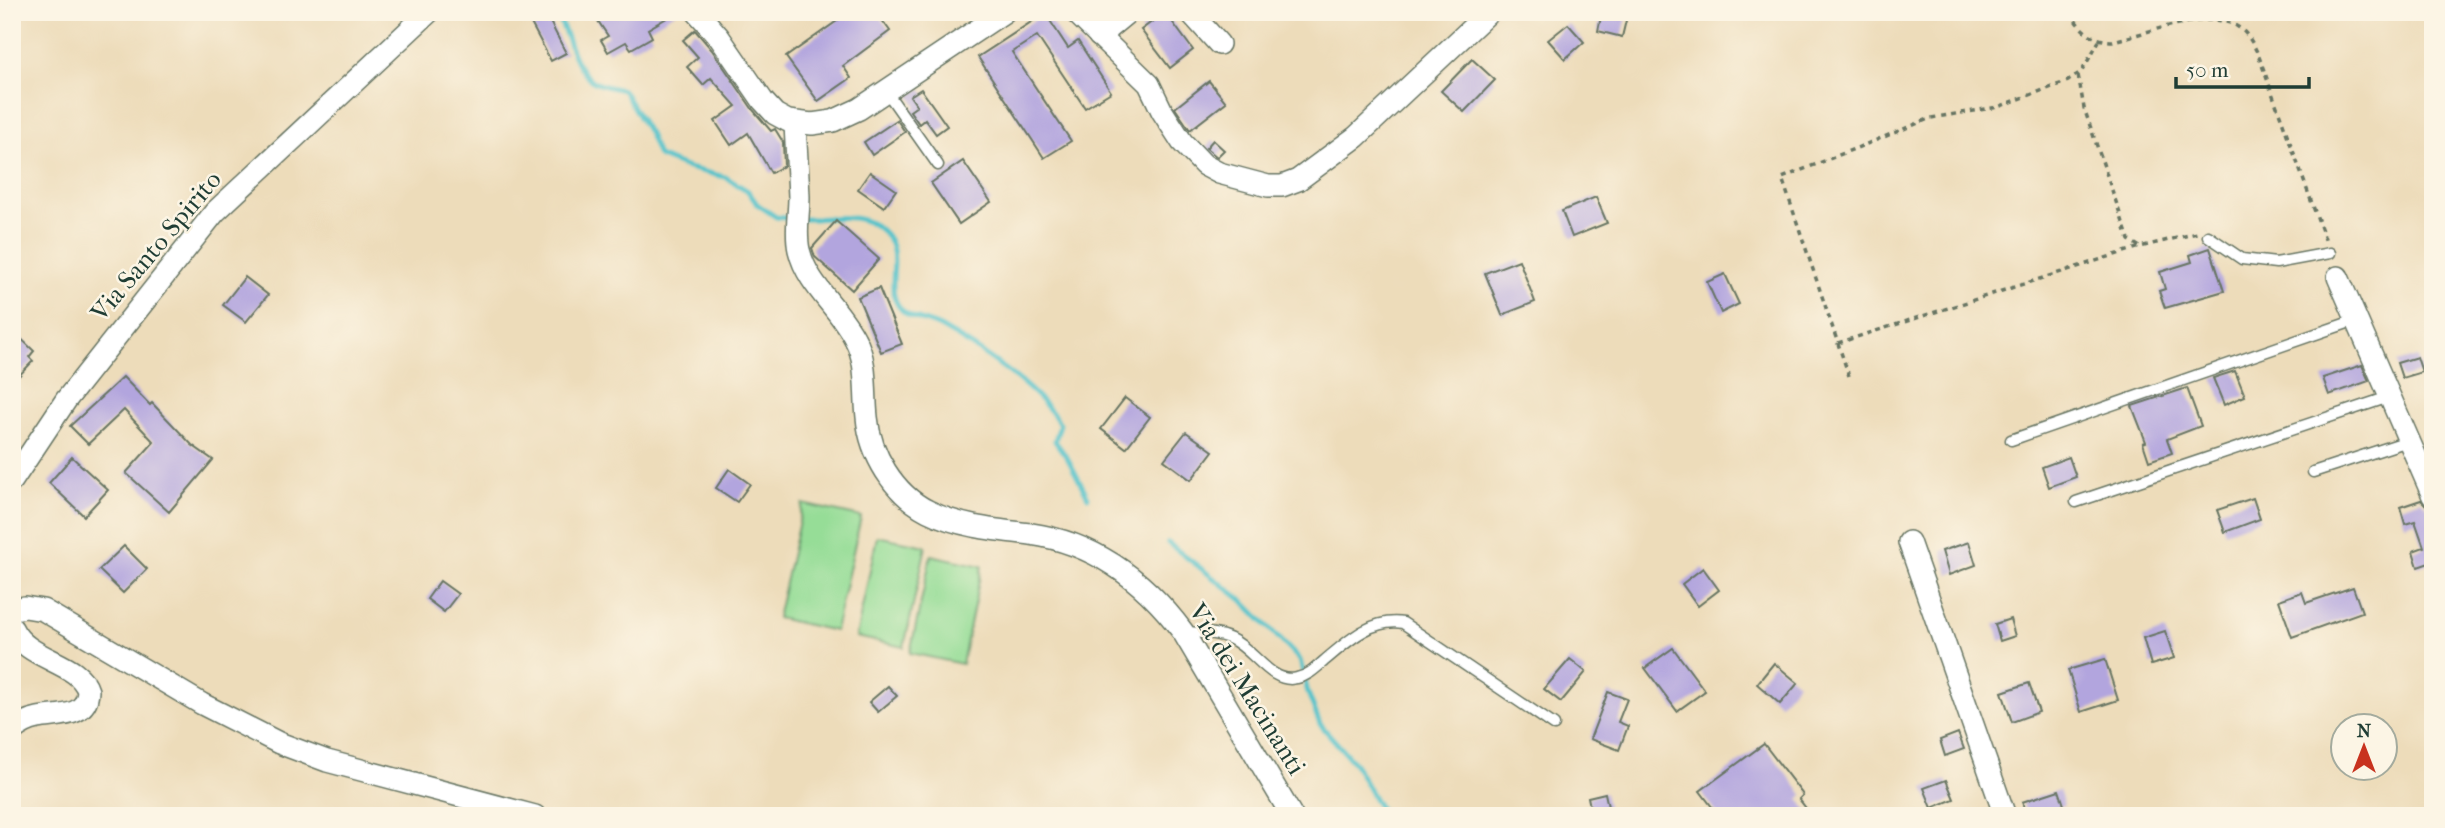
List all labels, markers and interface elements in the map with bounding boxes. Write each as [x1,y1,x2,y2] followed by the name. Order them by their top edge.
[2176,46,2308,90] scale bar
[2186,58,2229,82] text: 50 m
[83,165,228,328] street label: Via Santo Spirito
[1181,597,1312,781] street label: Via dei Macinanti
[2330,712,2400,782] north arrow
[2357,720,2372,742] text: N

